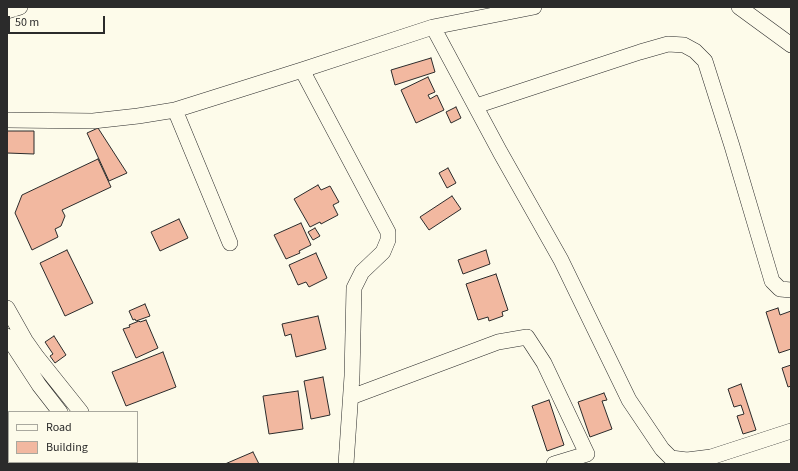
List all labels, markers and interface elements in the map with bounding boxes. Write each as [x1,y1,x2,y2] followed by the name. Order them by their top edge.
[10,8,107,34] scale bar
[15,14,39,31] text: 50 m
[8,411,138,463] legend
[46,419,72,436] text: Road
[46,439,88,456] text: Building

